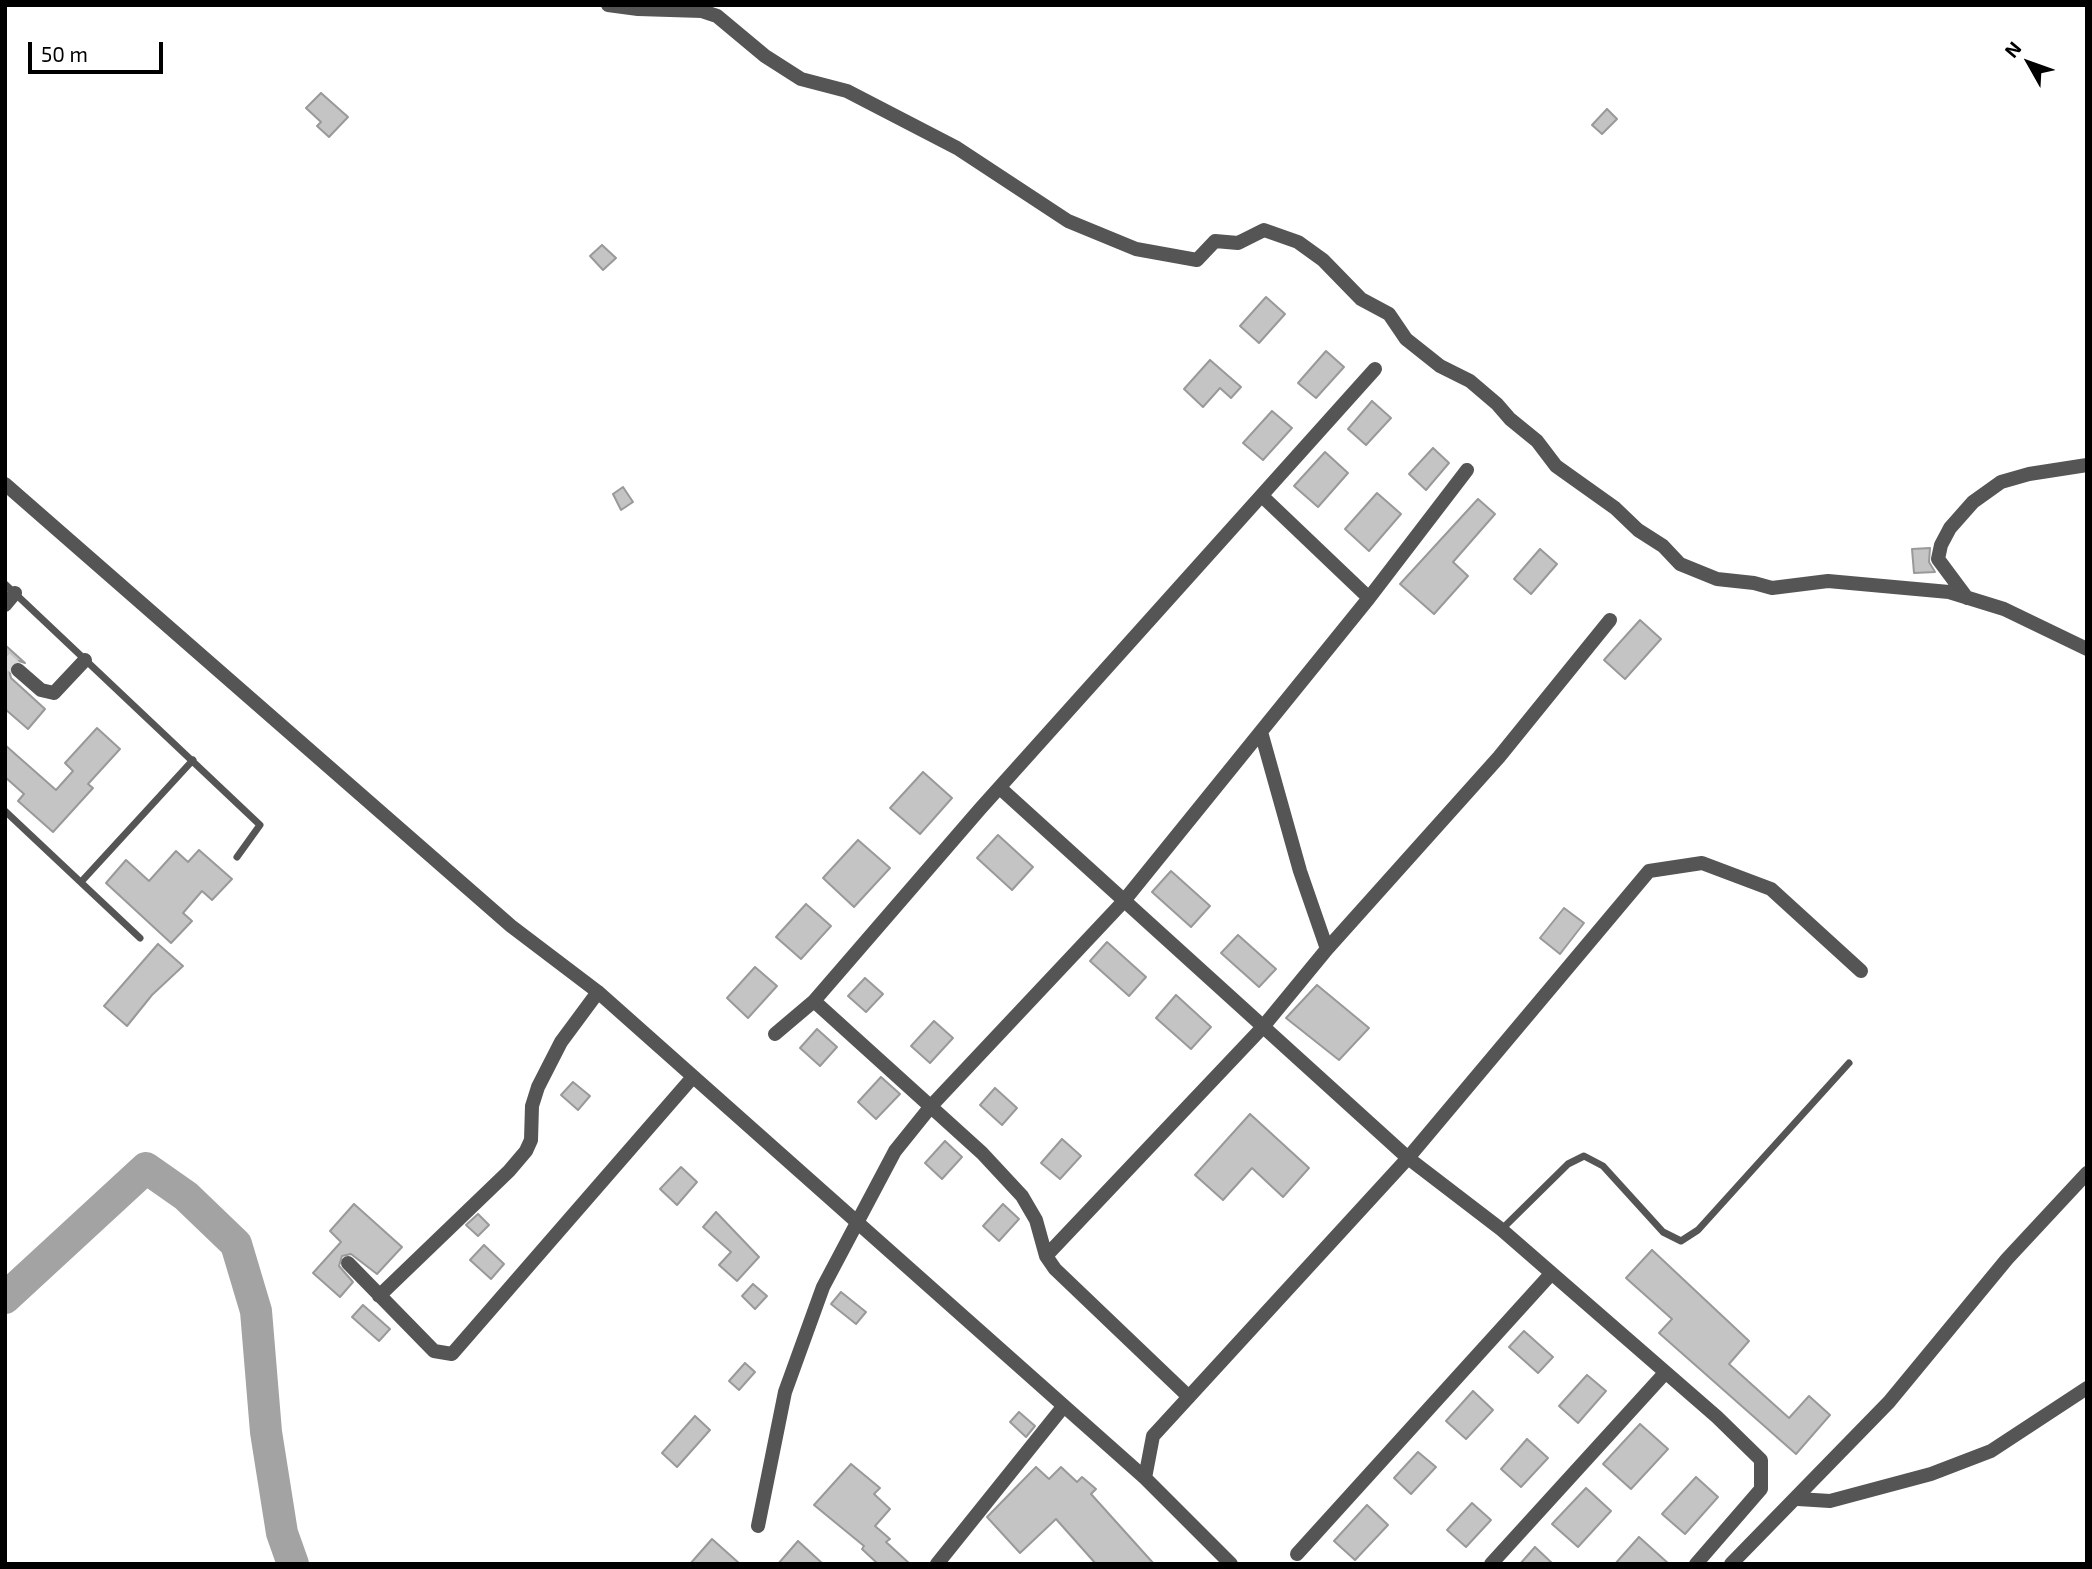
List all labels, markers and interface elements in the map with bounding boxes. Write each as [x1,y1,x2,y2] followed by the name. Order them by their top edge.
[32,28,166,72] scale bar
[1994,28,2064,98] north arrow
[1999,37,2026,62] text: N
[41,41,88,66] text: 50 m

